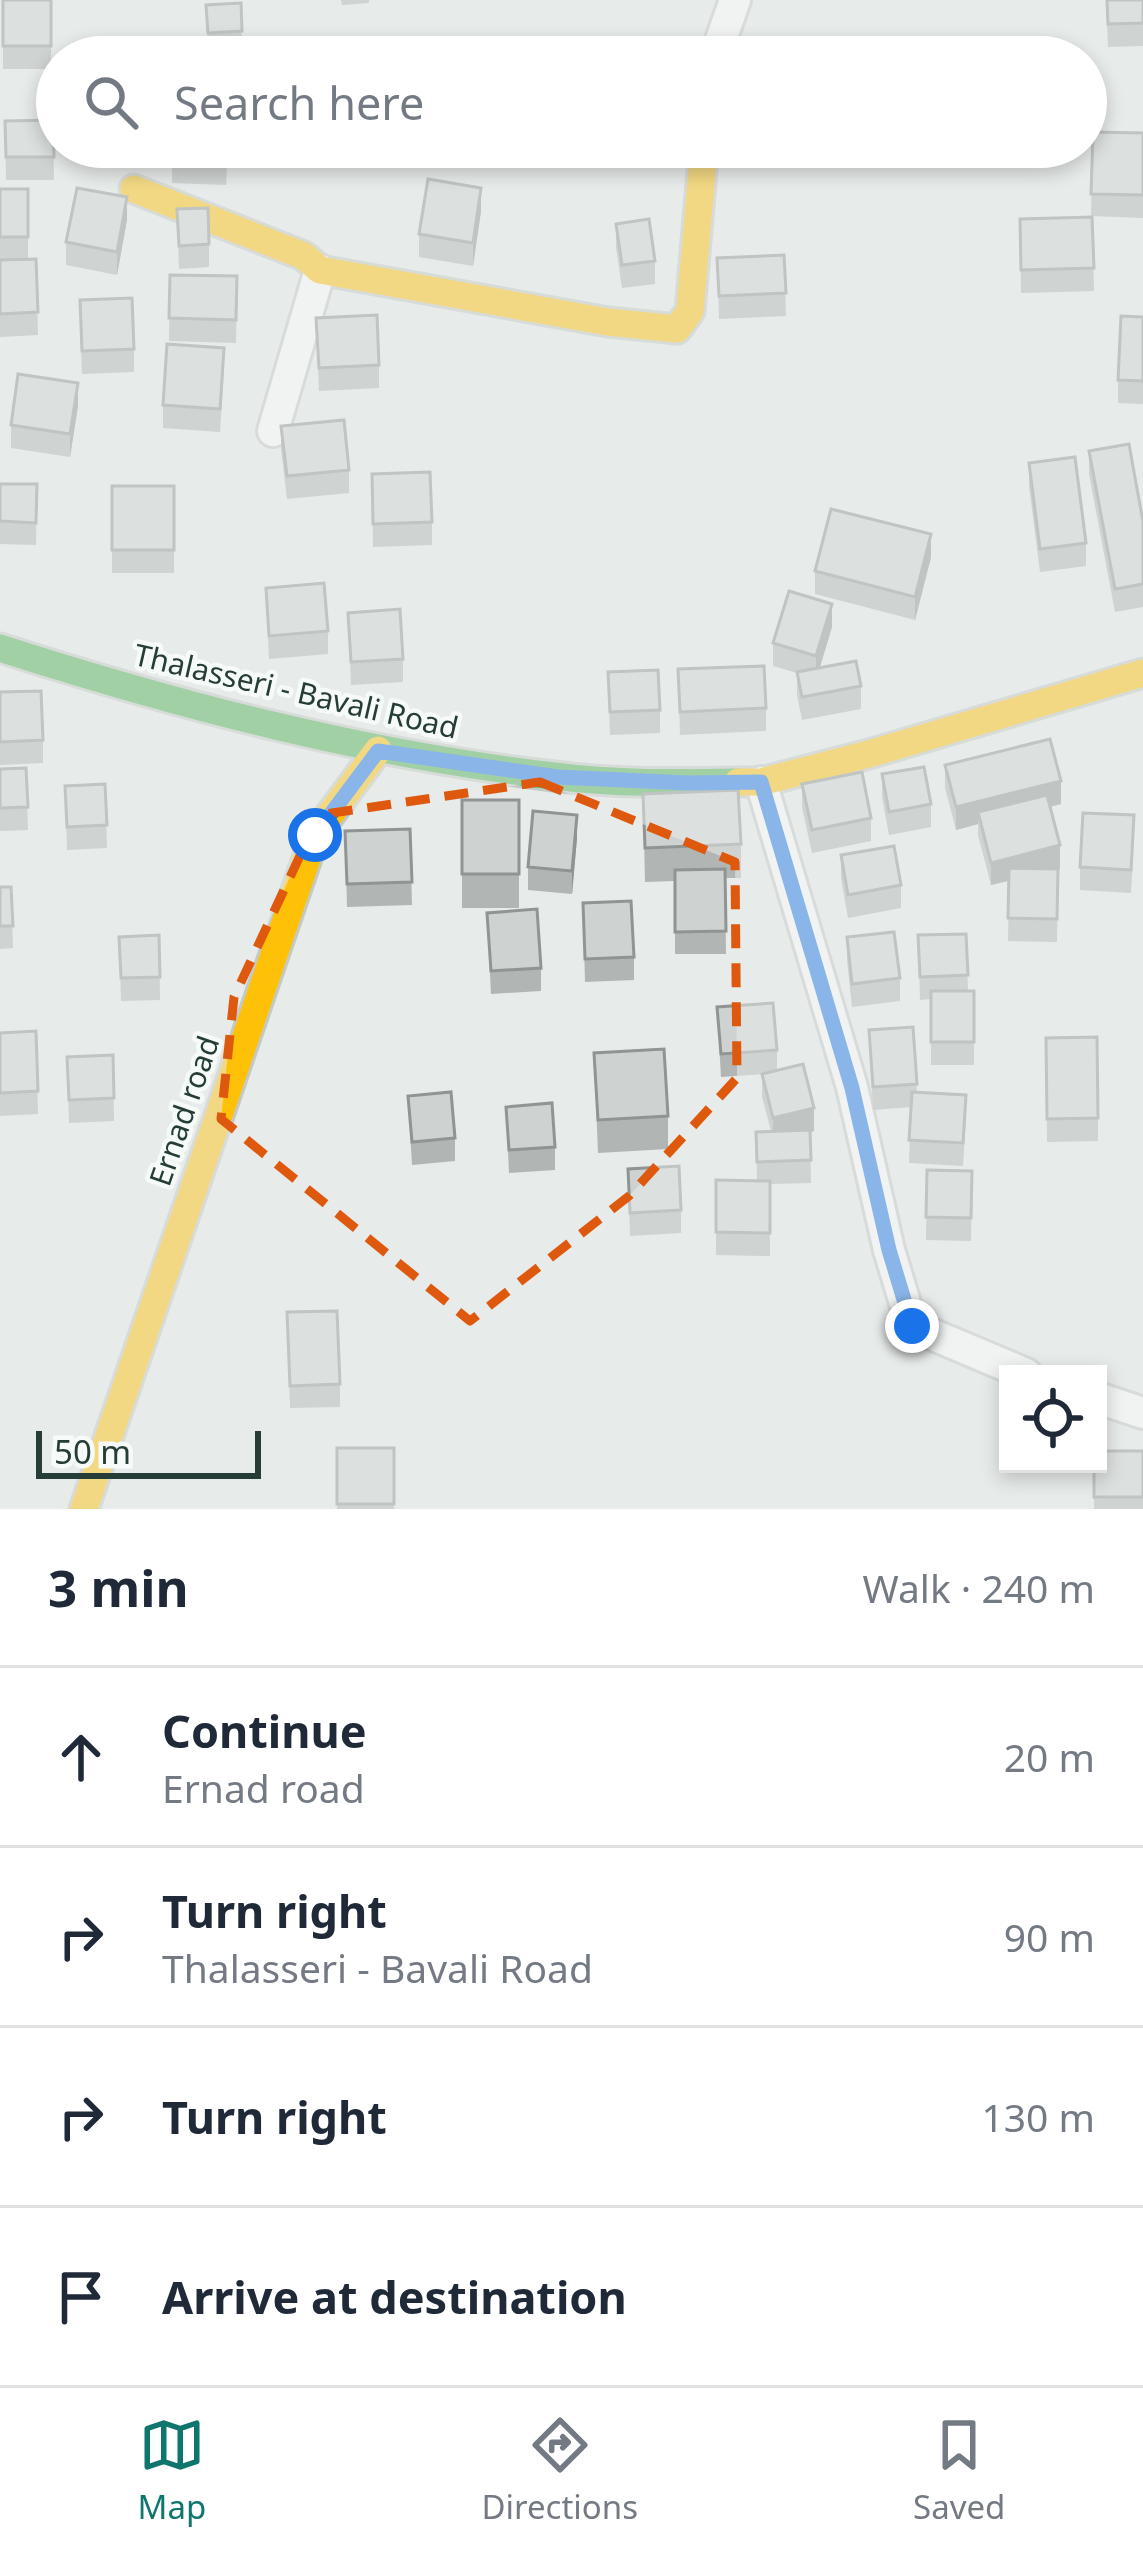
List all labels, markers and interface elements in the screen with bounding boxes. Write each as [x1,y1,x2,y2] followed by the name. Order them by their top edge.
[36,36,1107,168] search box
[78,69,144,135] icon: search
[174,72,424,133] text: Search here
[130,633,462,748] street label: Thalasseri - Bavali Road
[288,808,342,862] route start
[139,1030,228,1191] street label: Ernad road
[885,1299,939,1353] route end
[999,1365,1107,1473] map controls
[999,1365,1107,1473] button: locate
[36,1425,261,1478] scale bar
[54,1429,131,1474] text: 50 m
[48,1552,189,1622] text: 3 min
[862,1561,1095,1614] text: Walk · 240 m
[162,1700,367,1761] text: Continue
[48,1724,114,1790] icon: ahead
[1004,1730,1095,1783] text: 20 m
[162,1761,365,1814] text: Ernad road
[162,1880,387,1941] text: Turn right
[48,1904,114,1970] icon: right
[1004,1910,1095,1963] text: 90 m
[162,1941,593,1994] text: Thalasseri - Bavali Road
[48,2084,114,2150] icon: right
[162,2086,387,2147] text: Turn right
[981,2090,1095,2143] text: 130 m
[48,2264,114,2330] icon: arrive
[162,2266,627,2327] text: Arrive at destination
[138,2412,206,2529] tab: Map
[481,2412,638,2529] tab: Directions
[913,2412,1005,2529] tab: Saved

